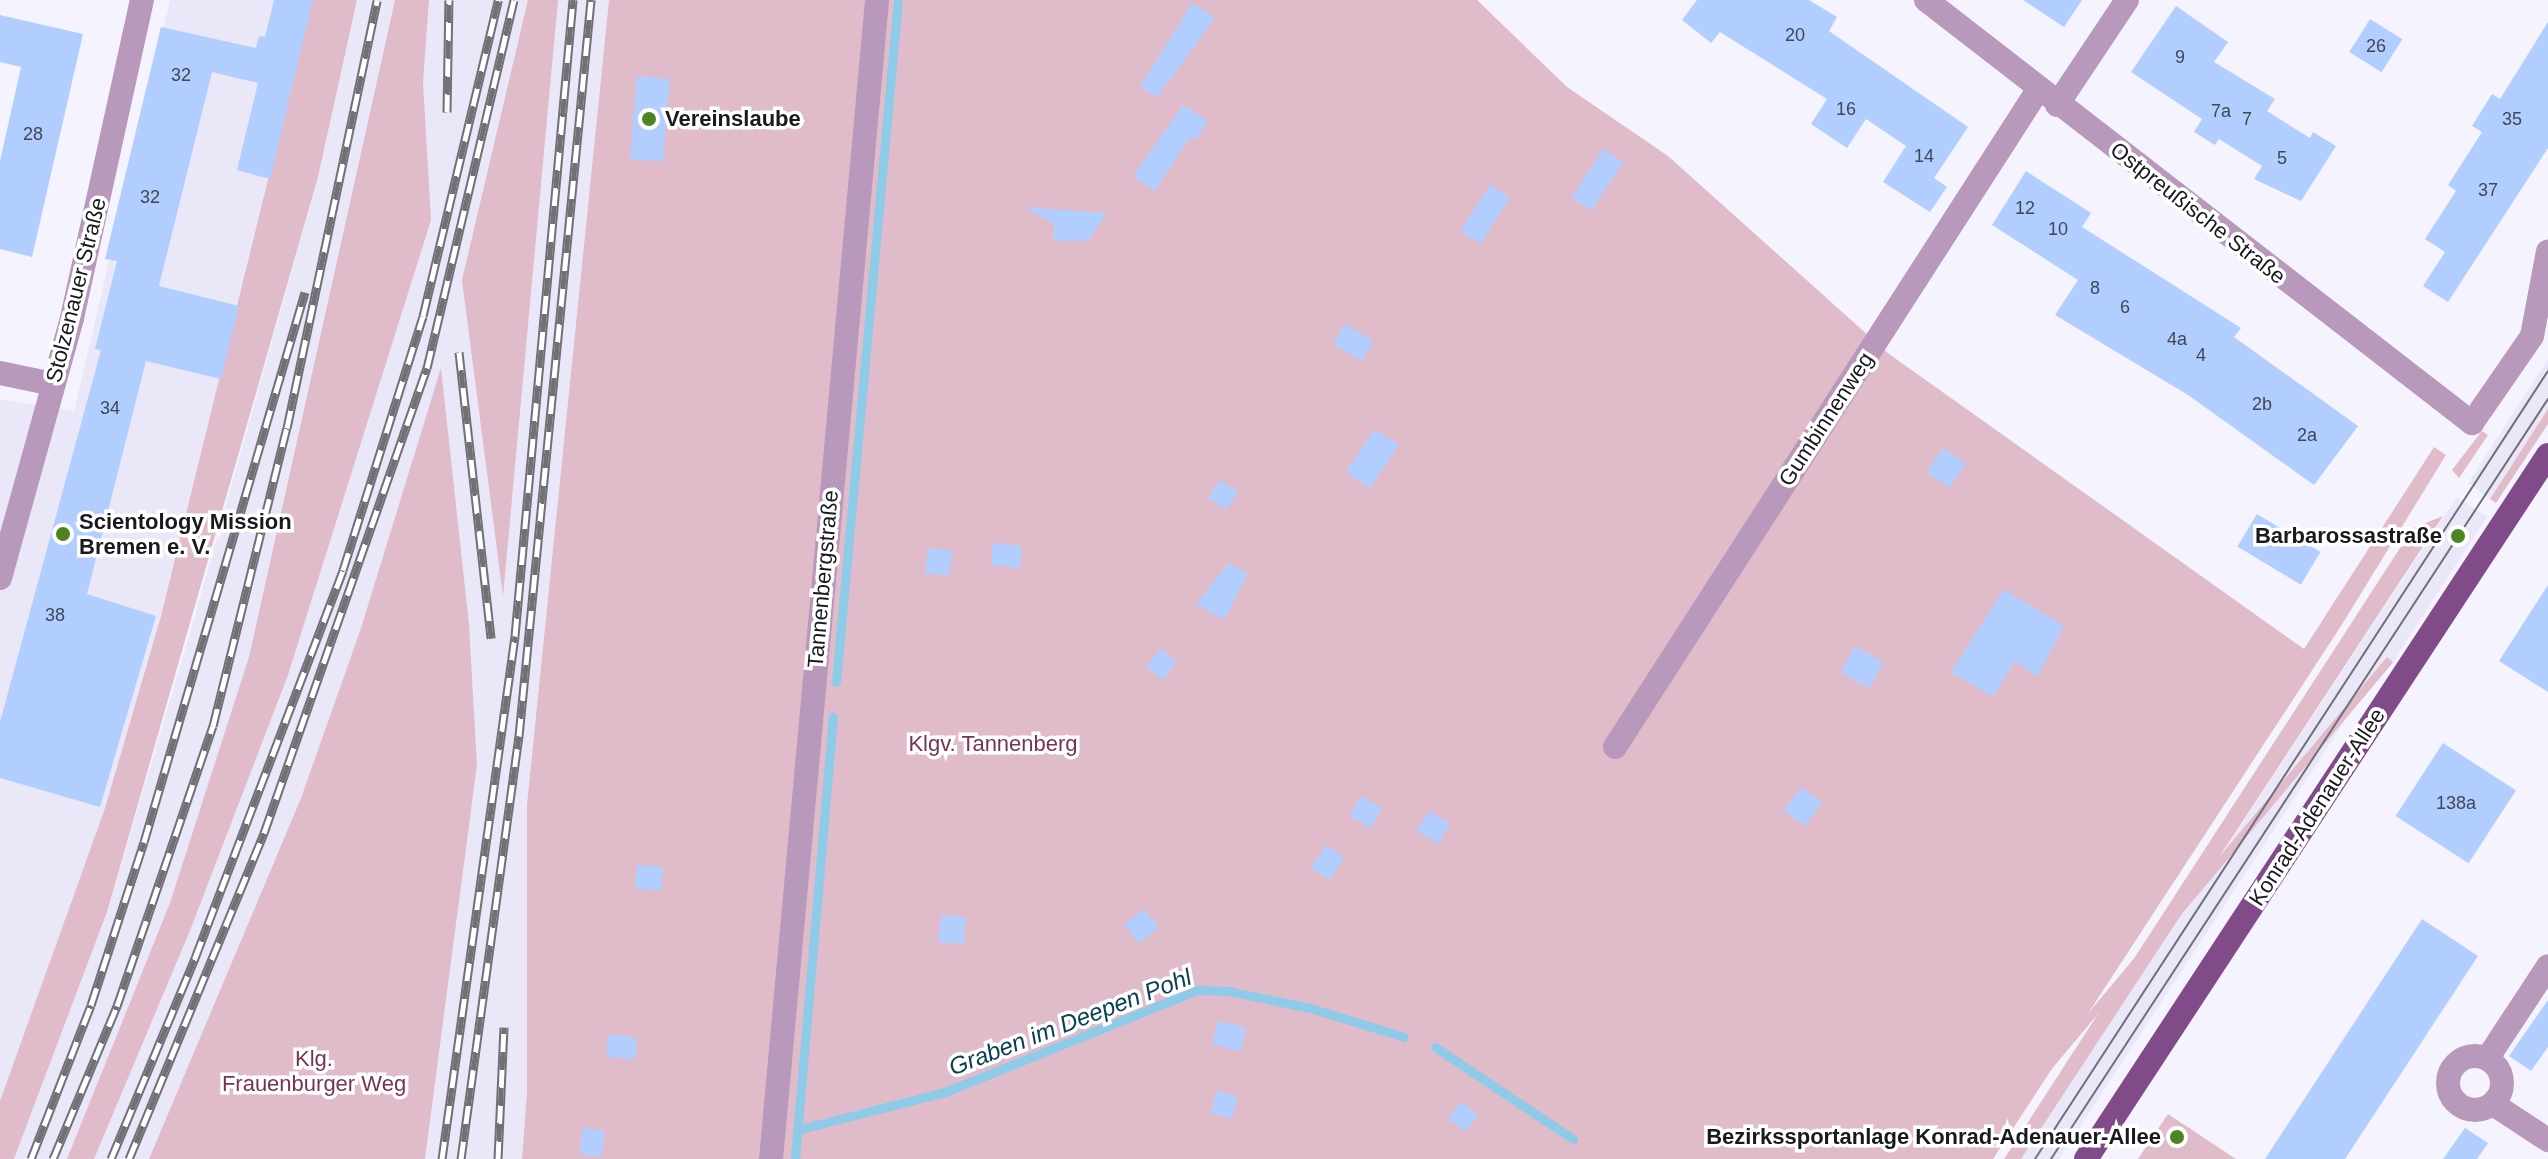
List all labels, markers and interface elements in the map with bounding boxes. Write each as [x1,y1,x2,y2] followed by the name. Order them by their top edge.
[1785,24,1805,46] house number: 20
[2366,35,2386,57] house number: 26
[2175,46,2185,68] house number: 9
[171,64,191,86] house number: 32
[1836,98,1856,120] house number: 16
[2211,100,2231,122] house number: 7a
[665,106,801,132] place label: Vereinslaube
[2242,108,2252,130] house number: 7
[2502,108,2522,130] house number: 35
[640,110,658,128] marker: Vereinslaube
[23,123,43,145] house number: 28
[2105,136,2291,290] street label: Ostpreußische Straße
[1914,145,1934,167] house number: 14
[2277,147,2287,169] house number: 5
[2478,179,2498,201] house number: 37
[140,186,160,208] house number: 32
[40,195,112,385] street label: Stolzenauer Straße
[2015,197,2035,219] house number: 12
[2048,218,2068,240] house number: 10
[2090,277,2100,299] house number: 8
[2120,296,2130,318] house number: 6
[2167,328,2187,350] house number: 4a
[2196,344,2206,366] house number: 4
[1773,347,1879,491] street label: Gumbinnenweg
[2252,393,2272,415] house number: 2b
[100,397,120,419] house number: 34
[2297,424,2317,446] house number: 2a
[802,489,844,669] street label: Tannenbergstraße
[79,508,292,560] place label: Scientology Mission Bremen e. V.
[2255,523,2442,549] place label: Barbarossastraße
[54,525,72,543] marker: Scientology Mission Bremen e. V.
[2449,527,2467,545] marker: Barbarossastraße
[45,604,65,626] house number: 38
[2243,703,2391,911] street label: Konrad-Adenauer-Allee
[908,731,1078,757] park label: Klgv. Tannenberg
[2436,792,2476,814] house number: 138a
[945,962,1195,1082] water label: Graben im Deepen Pohl
[222,1045,406,1096] park label: Klg. Frauenburger Weg
[1706,1124,2161,1150] place label: Bezirkssportanlage Konrad-Adenauer-Allee
[2168,1128,2186,1146] marker: Bezirkssportanlage Konrad-Adenauer-Allee

